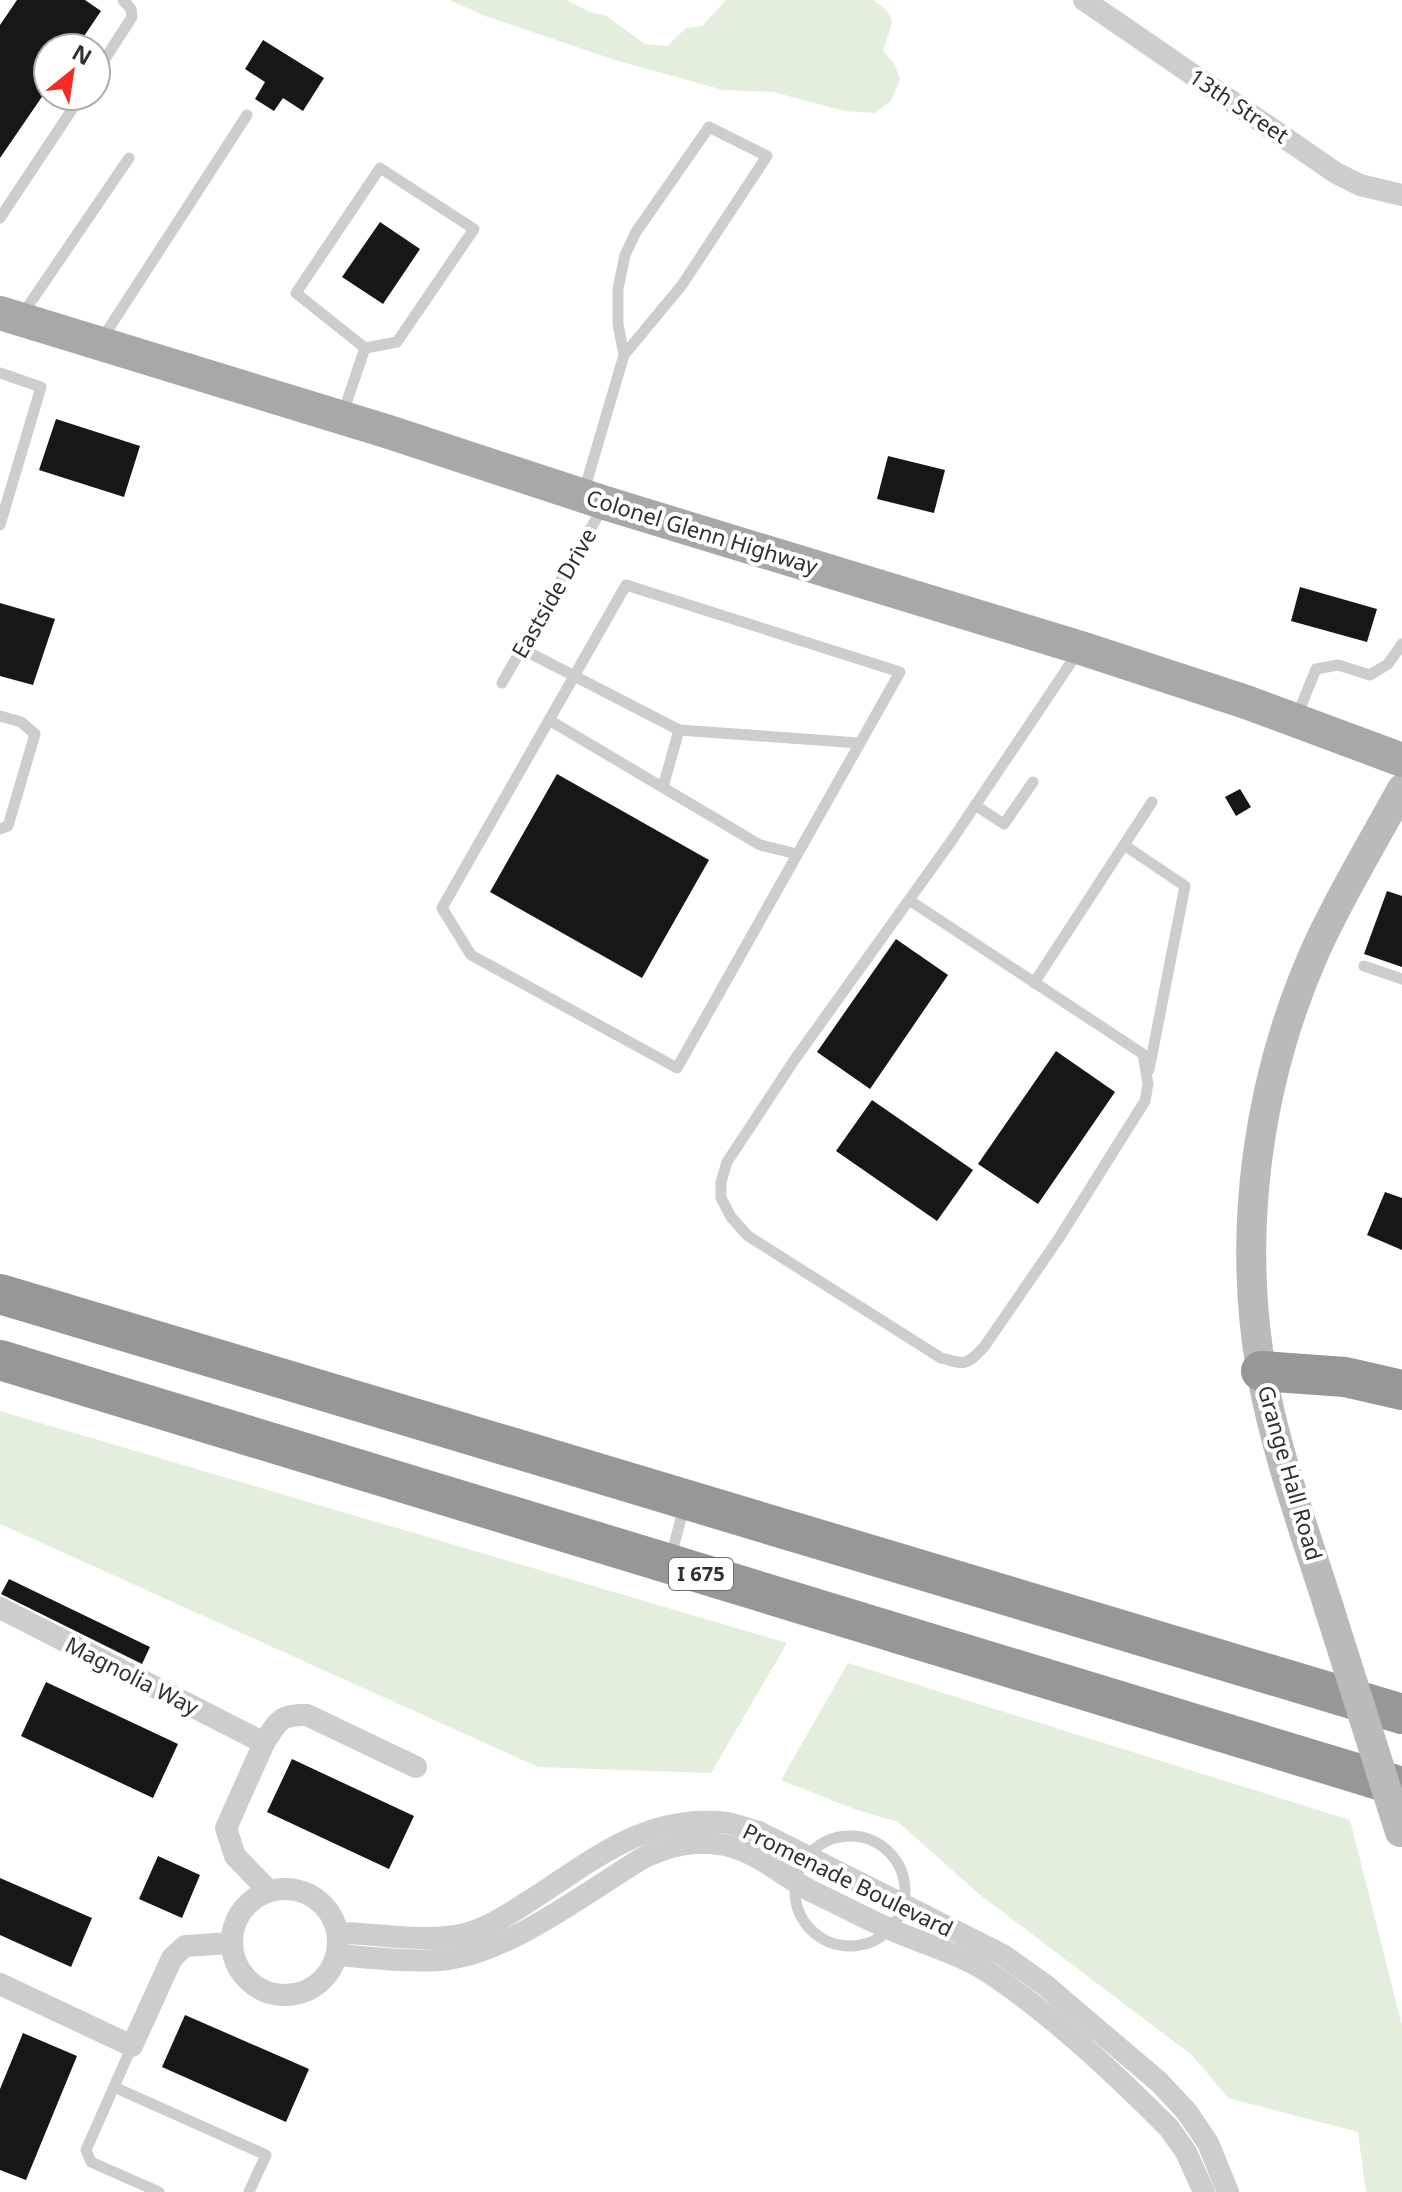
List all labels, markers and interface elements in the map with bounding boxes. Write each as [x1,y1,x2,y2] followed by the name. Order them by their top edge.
[32,32,112,112] north arrow
[67,36,98,71] text: N
[1184,61,1295,149] street label: 13th Street
[583,482,822,581] street label: Colonel Glenn Highway
[504,522,602,663] street label: Eastside Drive
[1252,1382,1330,1564] street label: Grange Hall Road
[669,1558,733,1590] road number: I 675
[61,1629,205,1722] street label: Magnolia Way
[738,1815,959,1943] street label: Promenade Boulevard

